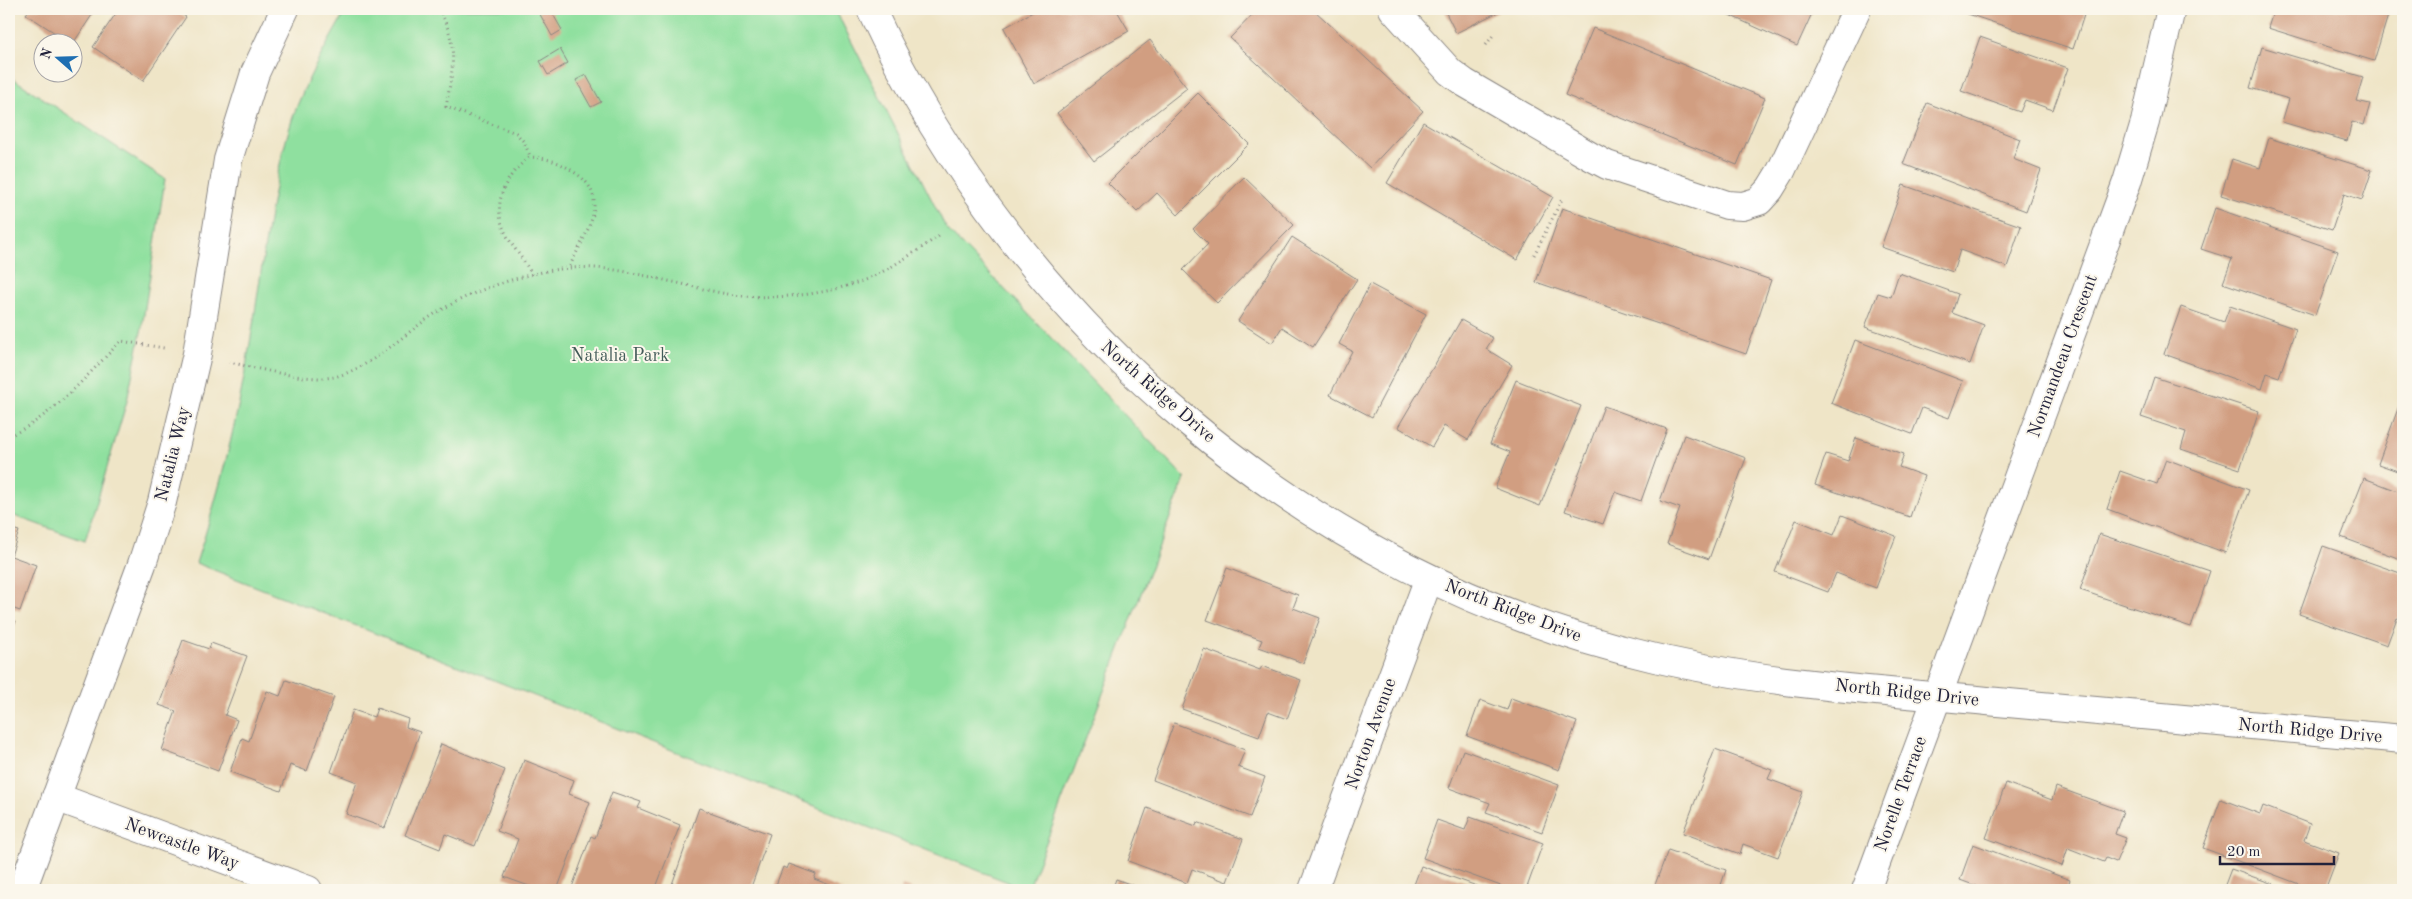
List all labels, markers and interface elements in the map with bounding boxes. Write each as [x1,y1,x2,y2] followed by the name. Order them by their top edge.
[32,32,82,82] north arrow
[38,46,55,61] text: N
[2025,272,2101,440] street label: Normandeau Crescent
[1097,338,1219,446] street label: North Ridge Drive
[571,347,669,365] park label: Natalia Park
[152,404,194,503] street label: Natalia Way
[1442,577,1584,645] street label: North Ridge Drive
[1342,676,1400,792] street label: Norton Avenue
[1834,676,1980,710] street label: North Ridge Drive
[2237,716,2383,746] street label: North Ridge Drive
[1872,734,1930,854] street label: Norelle Terrace
[122,815,242,873] street label: Newcastle Way
[2220,834,2333,866] scale bar
[2227,845,2261,860] text: 20 m

